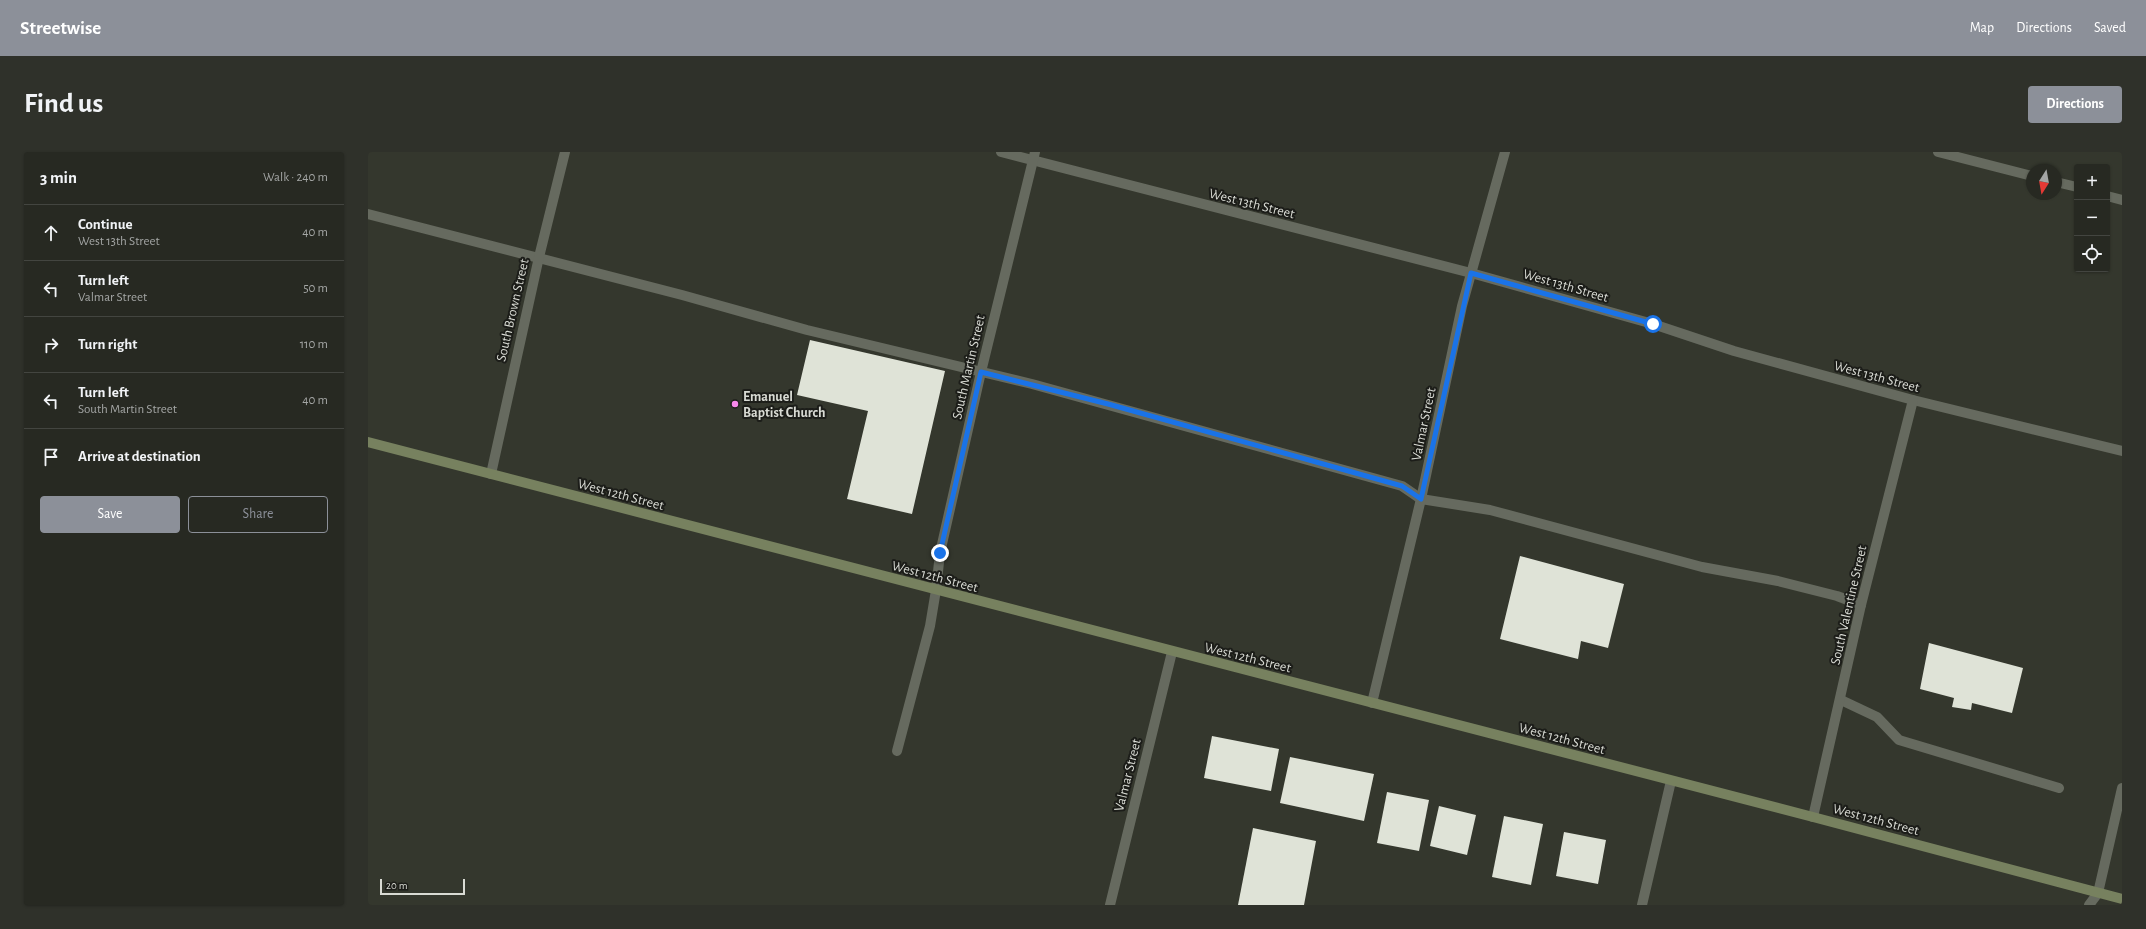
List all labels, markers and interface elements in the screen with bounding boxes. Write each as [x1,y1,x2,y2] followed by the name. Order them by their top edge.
[20,19,101,38] text: Streetwise
[1970,21,1994,35] text: Map
[2016,21,2072,35] text: Directions
[2094,21,2126,35] text: Saved
[2028,86,2122,123] button: Directions
[24,90,103,118] text: Find us
[2026,164,2062,200] north arrow
[2074,164,2110,272] map controls
[2074,164,2110,200] button: +
[40,169,77,186] text: 3 min
[263,171,328,184] text: Walk · 240 m
[1207,187,1297,222] street label: West 13th Street
[2074,200,2110,236] button: −
[78,217,133,232] text: Continue
[40,222,62,244] icon: ahead
[302,226,328,239] text: 40 m
[78,235,160,248] text: West 13th Street
[2074,236,2110,272] button: locate
[494,257,532,363] street label: South Brown Street
[1522,267,1610,305] street label: West 13th Street
[78,273,129,288] text: Turn left
[40,278,62,300] icon: left
[303,282,328,295] text: 50 m
[78,291,147,304] text: Valmar Street
[950,313,988,421] street label: South Martin Street
[1644,315,1662,333] route start
[40,334,62,356] icon: right
[78,337,137,352] text: Turn right
[300,338,328,351] text: 110 m
[1832,359,1922,395] street label: West 13th Street
[78,385,129,400] text: Turn left
[1409,386,1439,462] street label: Valmar Street
[40,390,62,412] icon: left
[743,390,825,420] place label: Emanuel Baptist Church
[302,394,328,407] text: 40 m
[730,399,740,409] marker: Emanuel Baptist Church
[78,403,177,416] text: South Martin Street
[40,446,62,468] icon: arrive
[78,449,201,464] text: Arrive at destination
[576,477,666,513] street label: West 12th Street
[40,496,180,533] button: Save
[188,496,328,533] button: Share
[931,544,949,562] route end
[1828,544,1870,666] street label: South Valentine Street
[890,559,980,595] street label: West 12th Street
[1203,640,1293,676] street label: West 12th Street
[1517,721,1607,757] street label: West 12th Street
[1112,737,1144,813] street label: Valmar Street
[1831,802,1921,838] street label: West 12th Street
[380,877,465,896] scale bar
[386,880,407,891] text: 20 m

